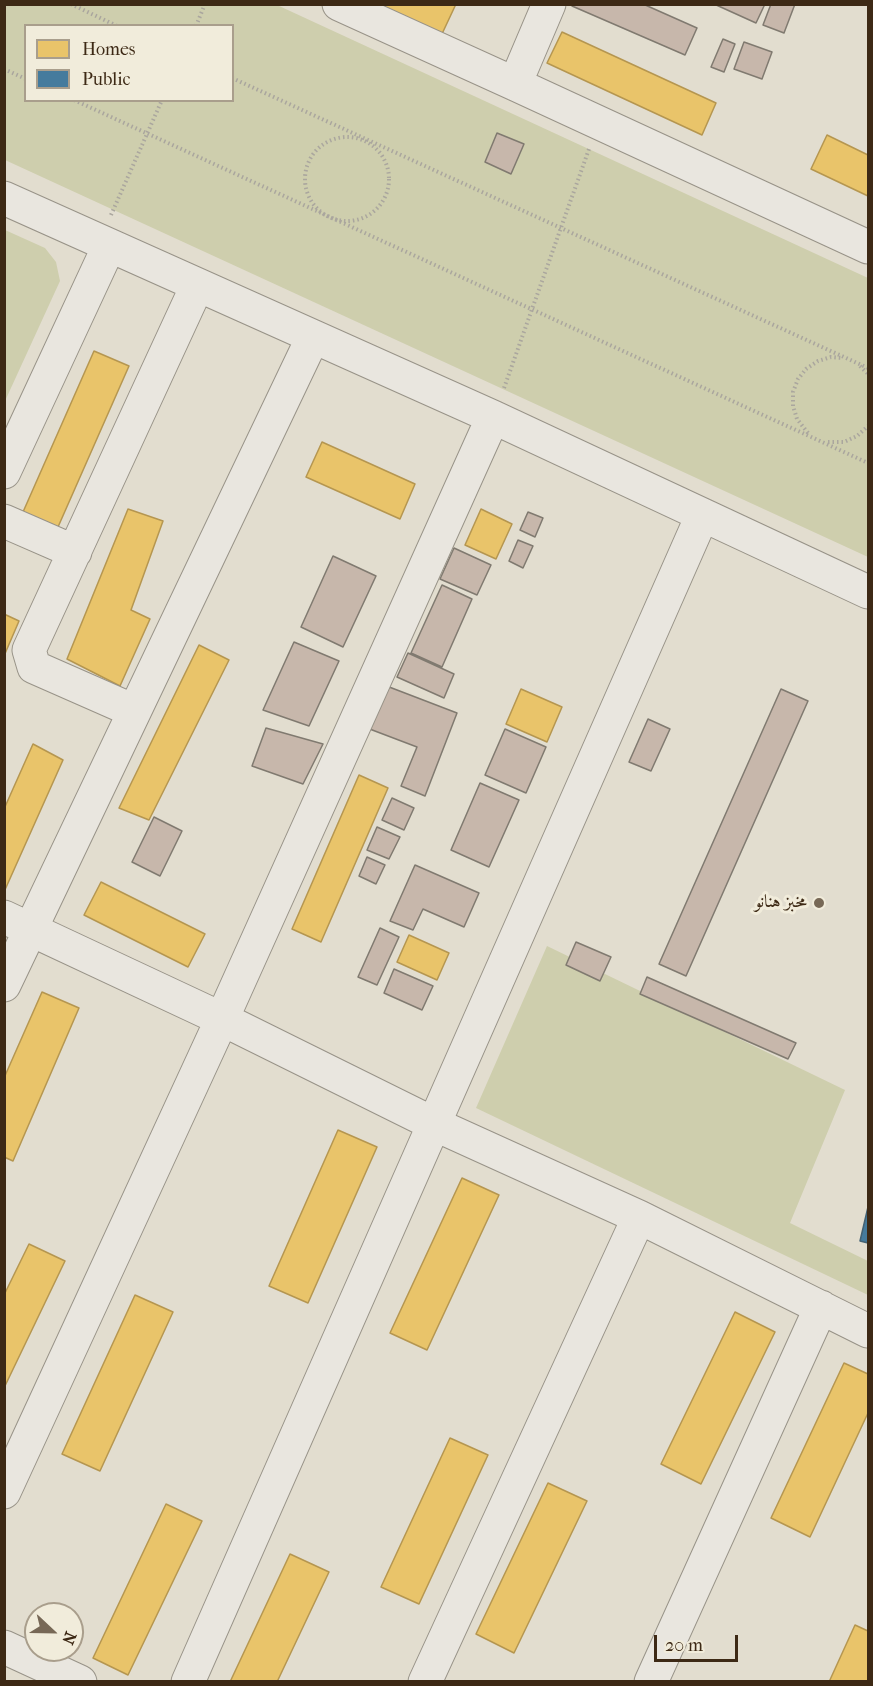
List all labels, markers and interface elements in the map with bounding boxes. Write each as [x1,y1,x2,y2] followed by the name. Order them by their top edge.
[24,24,234,102] legend
[82,39,136,60] text: Homes
[82,69,130,90] text: Public
[754,892,807,914] place label: مخبز هنانو
[812,896,826,910] marker: مخبز هنانو
[24,1602,84,1662] north arrow
[657,1623,741,1661] scale bar
[58,1629,80,1647] text: N
[665,1635,703,1656] text: 20 m

